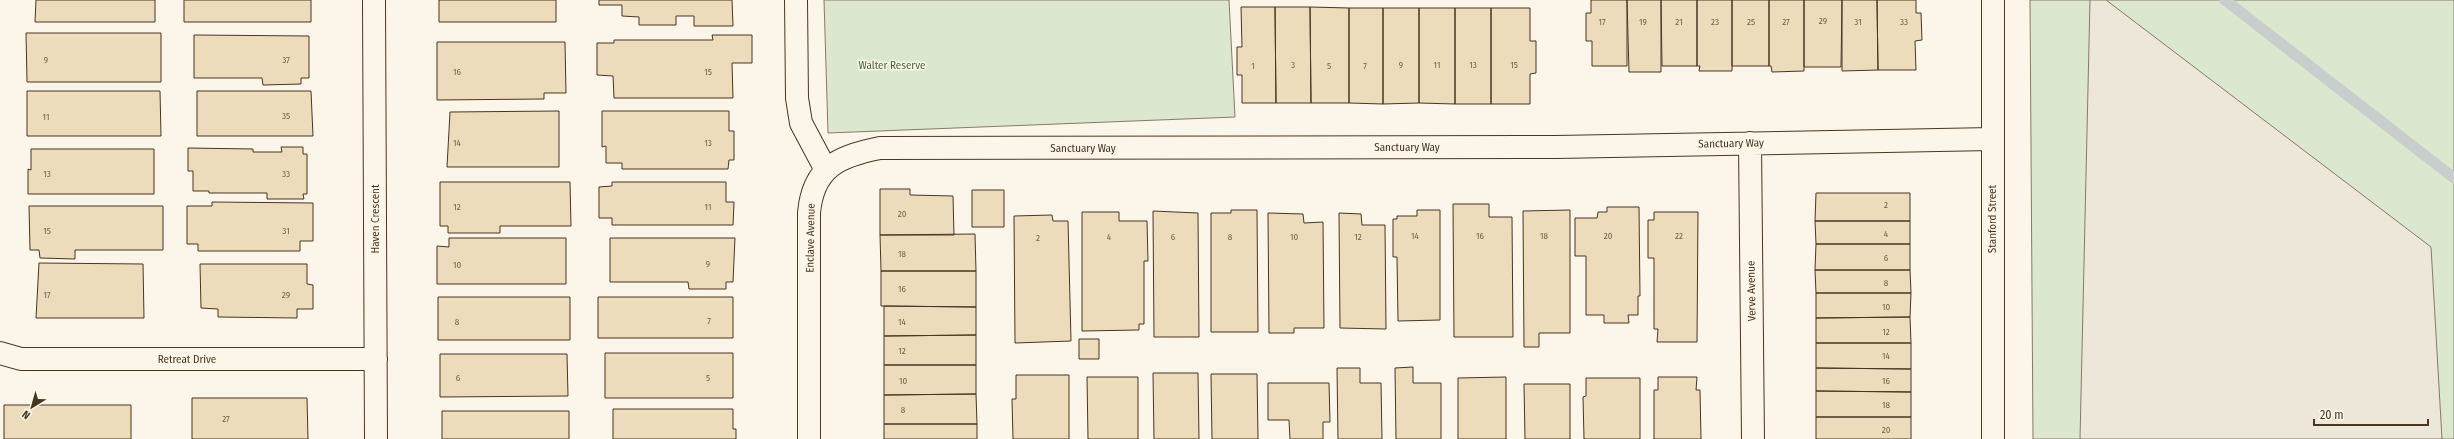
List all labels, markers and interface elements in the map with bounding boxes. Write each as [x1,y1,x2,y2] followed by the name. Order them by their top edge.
[1819,16,1827,26] house number: 29
[1598,17,1606,27] house number: 17
[1639,17,1647,27] house number: 19
[1675,17,1683,27] house number: 21
[1711,17,1719,27] house number: 23
[1747,17,1755,27] house number: 25
[1782,17,1790,27] house number: 27
[1854,17,1862,27] house number: 31
[1900,17,1908,27] house number: 33
[44,55,48,65] house number: 9
[282,55,290,65] house number: 37
[859,59,925,72] park label: Walter Reserve
[1291,60,1295,70] house number: 3
[1399,60,1403,70] house number: 9
[1434,60,1440,70] house number: 11
[1469,60,1477,70] house number: 13
[1510,60,1518,70] house number: 15
[1251,61,1255,71] house number: 1
[1327,61,1331,71] house number: 5
[1363,61,1367,71] house number: 7
[453,67,462,77] house number: 16
[704,67,712,77] house number: 15
[282,111,290,121] house number: 35
[43,112,49,122] house number: 11
[1698,136,1764,151] street label: Sanctuary Way
[453,138,462,148] house number: 14
[704,138,712,148] house number: 13
[1374,141,1440,154] street label: Sanctuary Way
[1050,142,1116,155] street label: Sanctuary Way
[43,169,51,179] house number: 13
[282,169,290,179] house number: 33
[369,184,382,253] street label: Haven Crescent
[1986,184,1999,253] street label: Stanford Street
[1884,200,1888,210] house number: 2
[453,202,461,212] house number: 12
[705,202,711,212] house number: 11
[803,203,818,273] street label: Enclave Avenue
[898,209,907,219] house number: 20
[43,226,51,236] house number: 15
[282,226,290,236] house number: 31
[1884,229,1889,239] house number: 4
[1411,231,1420,241] house number: 14
[1476,231,1485,241] house number: 16
[1540,231,1549,241] house number: 18
[1604,231,1613,241] house number: 20
[1675,231,1683,241] house number: 22
[1107,232,1112,242] house number: 4
[1171,232,1176,242] house number: 6
[1228,232,1233,242] house number: 8
[1290,232,1298,242] house number: 10
[1354,232,1362,242] house number: 12
[1036,233,1040,243] house number: 2
[898,249,907,259] house number: 18
[1884,253,1889,263] house number: 6
[706,259,710,269] house number: 9
[453,260,461,270] house number: 10
[1744,261,1759,321] street label: Verve Avenue
[1884,278,1889,288] house number: 8
[898,284,907,294] house number: 16
[43,290,51,300] house number: 17
[282,290,290,300] house number: 29
[1882,302,1890,312] house number: 10
[707,316,711,326] house number: 7
[455,317,460,327] house number: 8
[898,317,907,327] house number: 14
[1882,327,1890,337] house number: 12
[898,346,906,356] house number: 12
[1882,351,1891,361] house number: 14
[158,353,216,366] street label: Retreat Drive
[456,373,461,383] house number: 6
[706,373,710,383] house number: 5
[899,376,907,386] house number: 10
[1882,376,1891,386] house number: 16
[12,387,52,427] north arrow
[1882,400,1891,410] house number: 18
[2314,401,2428,427] scale bar
[901,405,906,415] house number: 8
[20,407,33,422] text: N
[2320,408,2344,422] text: 20 m
[222,414,230,424] house number: 27
[1882,425,1891,435] house number: 20

